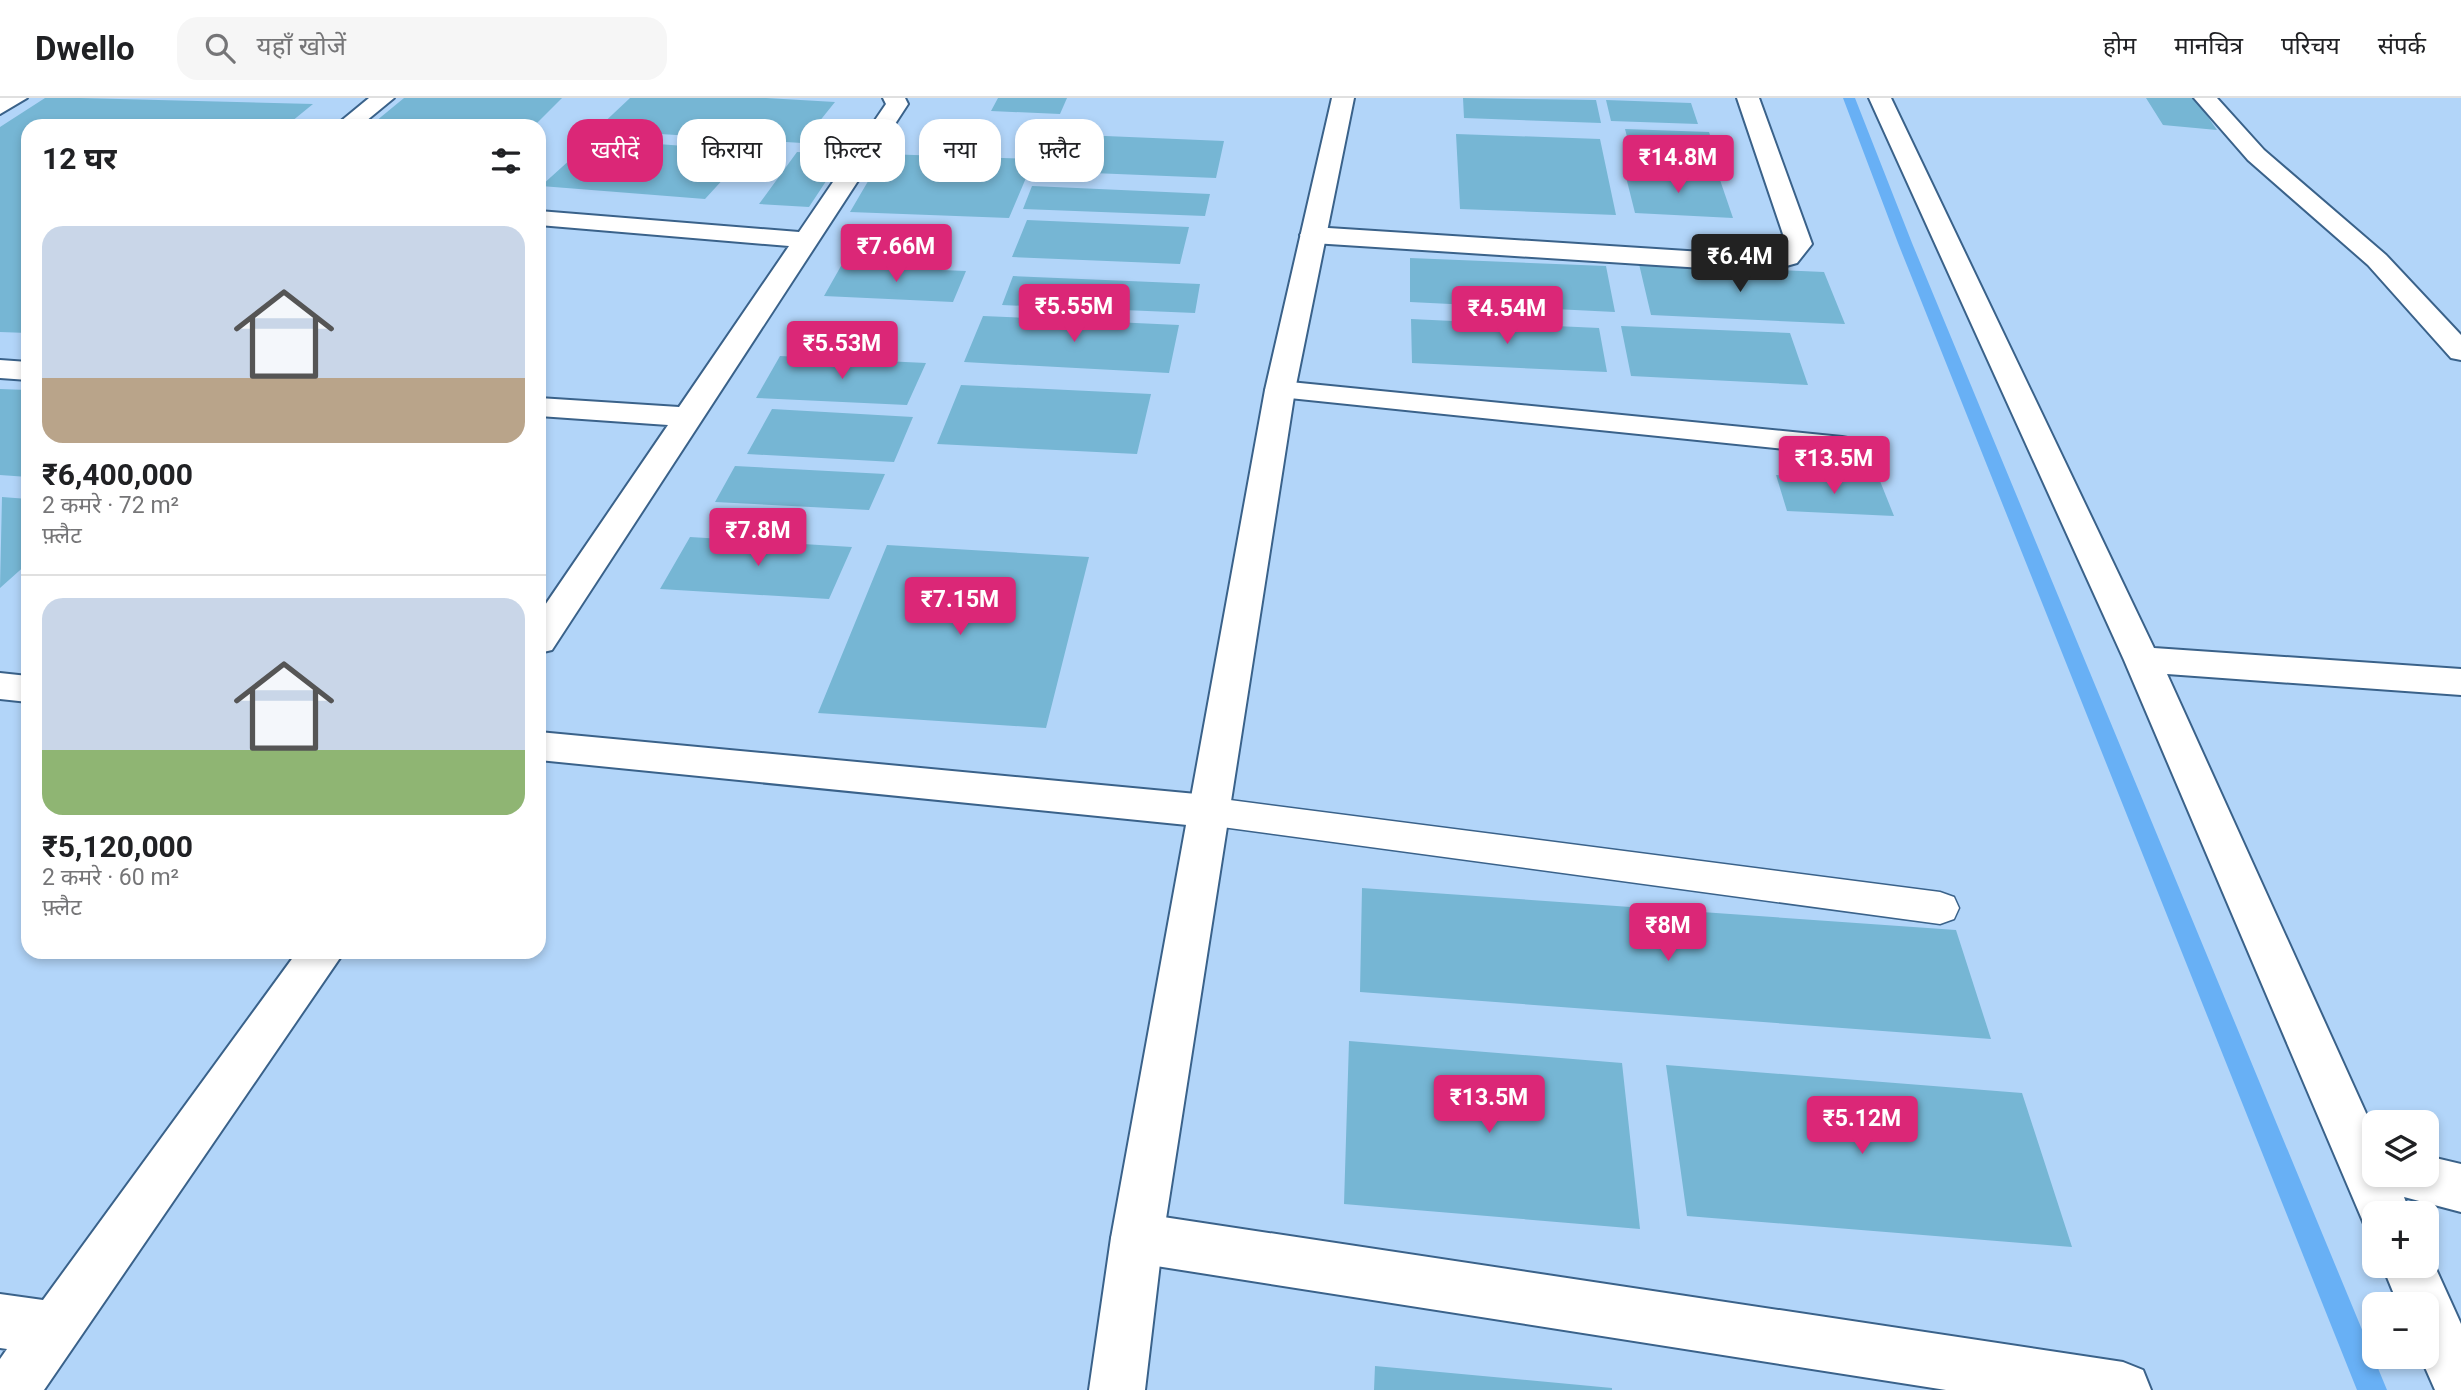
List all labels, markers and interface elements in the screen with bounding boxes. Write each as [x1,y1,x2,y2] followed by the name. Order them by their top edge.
[177,17,667,80] search box
[35,29,135,68] text: Dwello
[201,29,239,67] icon: search
[257,31,346,61] text: यहाँ खोजें
[2103,32,2136,60] text: होम
[2174,32,2243,60] text: मानचित्र
[2281,32,2340,60] text: परिचय
[2378,32,2426,60] text: संपर्क
[567,119,663,182] chip: खरीदें
[677,119,786,182] chip: किराया
[800,119,905,182] chip: फ़िल्टर
[919,119,1001,182] chip: नया
[1015,119,1104,182] chip: फ़्लैट
[1621,136,1735,195] pin: ₹14.8M
[42,141,117,176] text: 12 घर
[487,142,525,180] icon: filters
[1639,144,1717,171] text: ₹14.8M
[839,225,953,284] pin: ₹7.66M
[857,233,935,260] text: ₹7.66M
[1691,234,1789,294] pin: ₹6.4M
[1707,243,1773,270] text: ₹6.4M
[221,271,347,397] icon: home
[1017,285,1131,344] pin: ₹5.55M
[1450,286,1564,346] pin: ₹4.54M
[1035,293,1113,320] text: ₹5.55M
[1468,295,1546,322] text: ₹4.54M
[785,322,899,381] pin: ₹5.53M
[803,330,881,357] text: ₹5.53M
[1777,436,1891,496] pin: ₹13.5M
[1795,445,1873,472] text: ₹13.5M
[42,457,193,492] text: ₹6,400,000
[42,492,179,519] text: 2 कमरे · 72 m²
[709,508,807,568] pin: ₹7.8M
[725,517,791,544] text: ₹7.8M
[42,522,82,549] text: फ़्लैट
[903,578,1017,637] pin: ₹7.15M
[921,586,999,613] text: ₹7.15M
[221,643,347,769] icon: home
[42,829,193,864] text: ₹5,120,000
[42,864,179,891] text: 2 कमरे · 60 m²
[42,894,82,921] text: फ़्लैट
[1634,904,1702,963] pin: ₹8M
[1645,912,1691,939] text: ₹8M
[1432,1076,1546,1135] pin: ₹13.5M
[1450,1084,1528,1111] text: ₹13.5M
[1805,1096,1919,1156] pin: ₹5.12M
[1823,1105,1901,1132] text: ₹5.12M
[2362,1110,2439,1369] map controls
[2362,1110,2439,1187] button: layers
[2362,1201,2439,1278] button: +
[2362,1292,2439,1369] button: −

